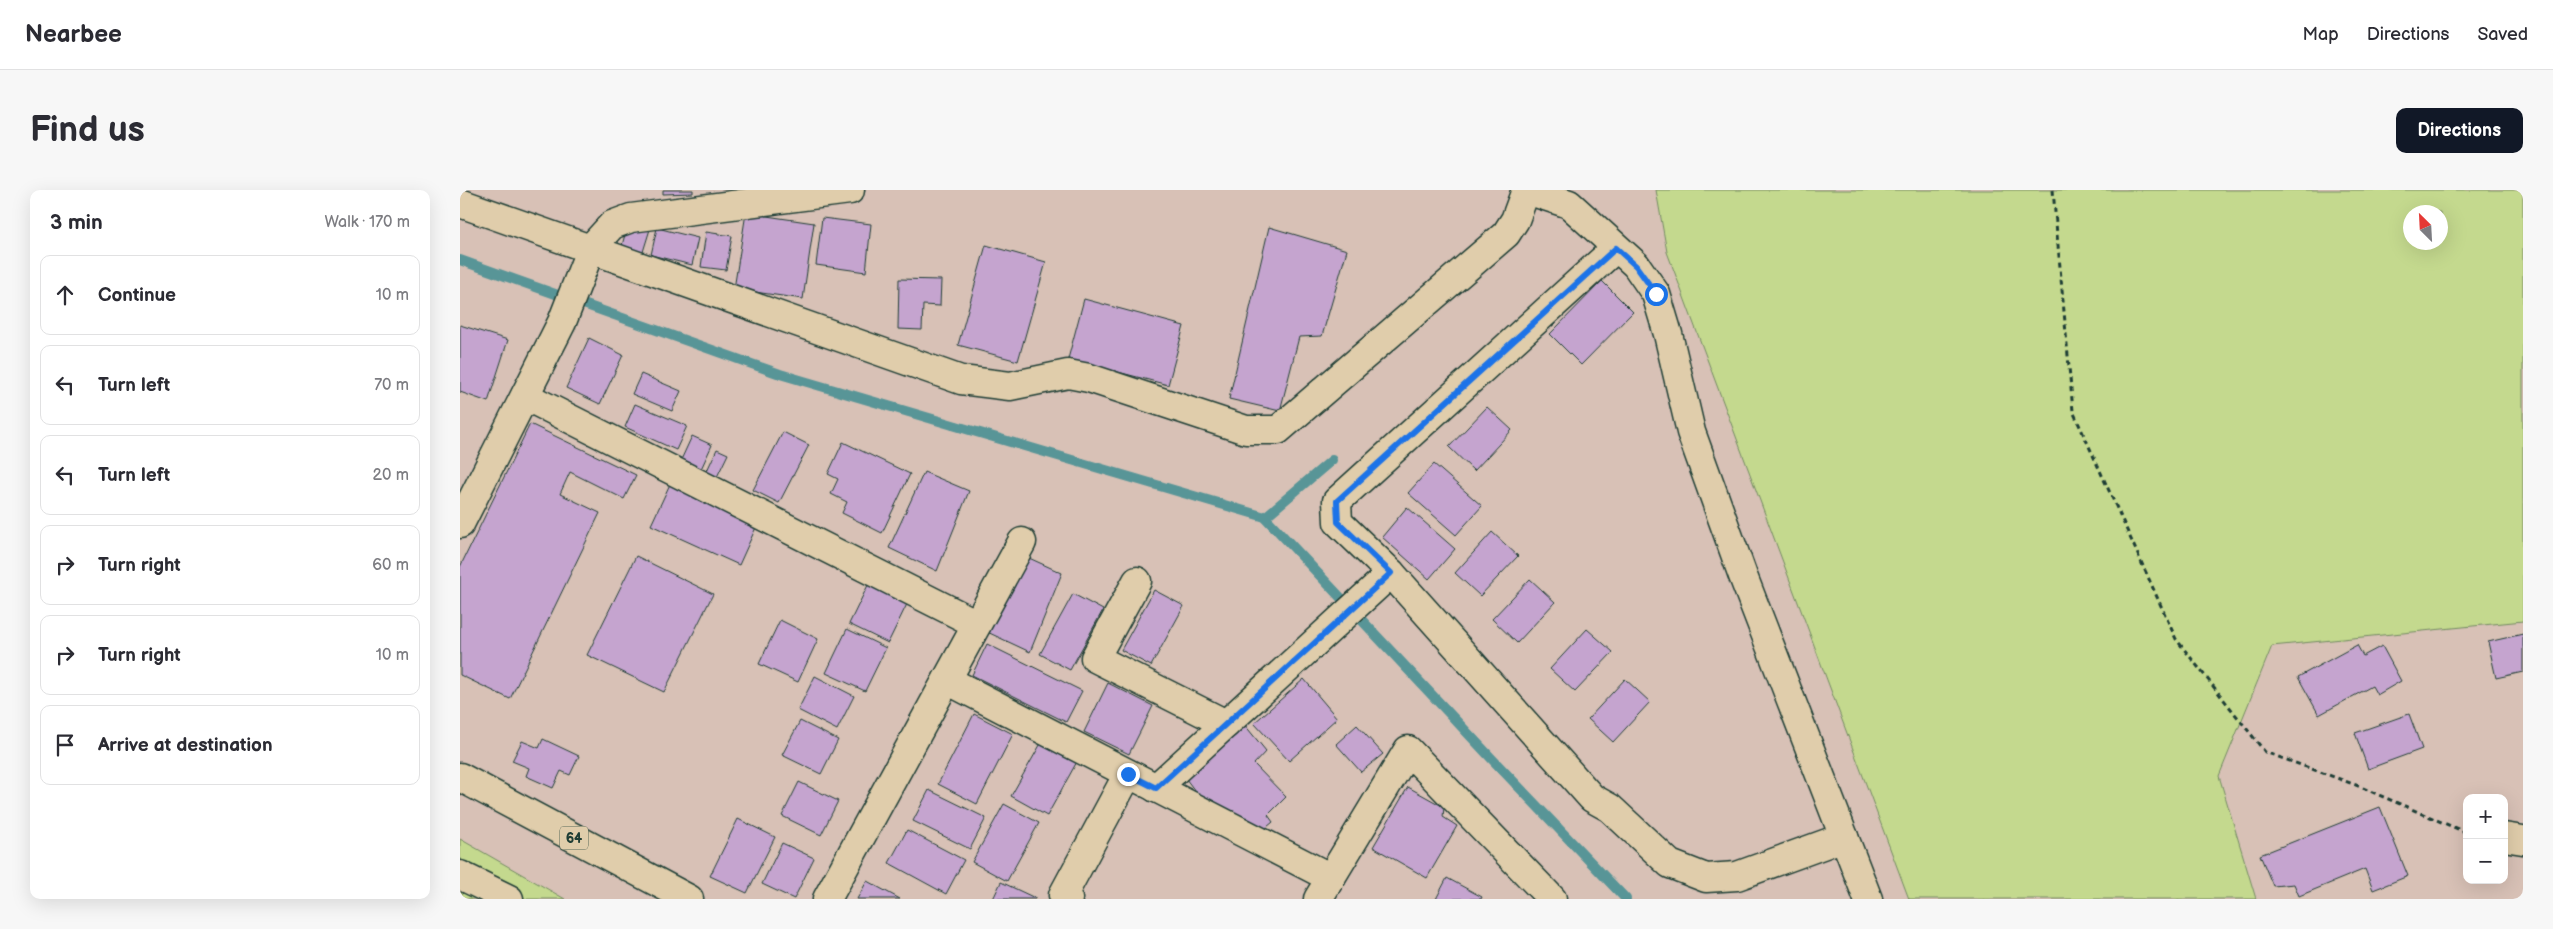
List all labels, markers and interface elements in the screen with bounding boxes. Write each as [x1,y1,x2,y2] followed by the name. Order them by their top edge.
[25,20,122,49] text: Nearbee
[2303,24,2339,45] text: Map
[2367,24,2449,45] text: Directions
[2477,24,2528,45] text: Saved
[2396,108,2523,153] button: Directions
[30,109,145,152] text: Find us
[2403,205,2448,250] north arrow
[50,210,103,235] text: 3 min
[324,213,410,232] text: Walk · 170 m
[51,281,79,309] icon: ahead
[1645,283,1668,306] route start
[98,284,176,307] text: Continue
[376,286,409,305] text: 10 m
[51,371,79,399] icon: left
[98,374,170,397] text: Turn left
[374,376,409,395] text: 70 m
[51,461,79,489] icon: left
[98,464,170,487] text: Turn left
[373,466,409,485] text: 20 m
[51,551,79,579] icon: right
[98,554,181,577] text: Turn right
[372,556,409,575] text: 60 m
[51,641,79,669] icon: right
[98,644,181,667] text: Turn right
[376,646,409,665] text: 10 m
[51,731,79,759] icon: arrive
[98,734,273,757] text: Arrive at destination
[1117,763,1140,786] route end
[2463,794,2508,884] map controls
[2463,794,2508,839] button: +
[560,826,588,850] road number: 64
[2463,839,2508,884] button: −

